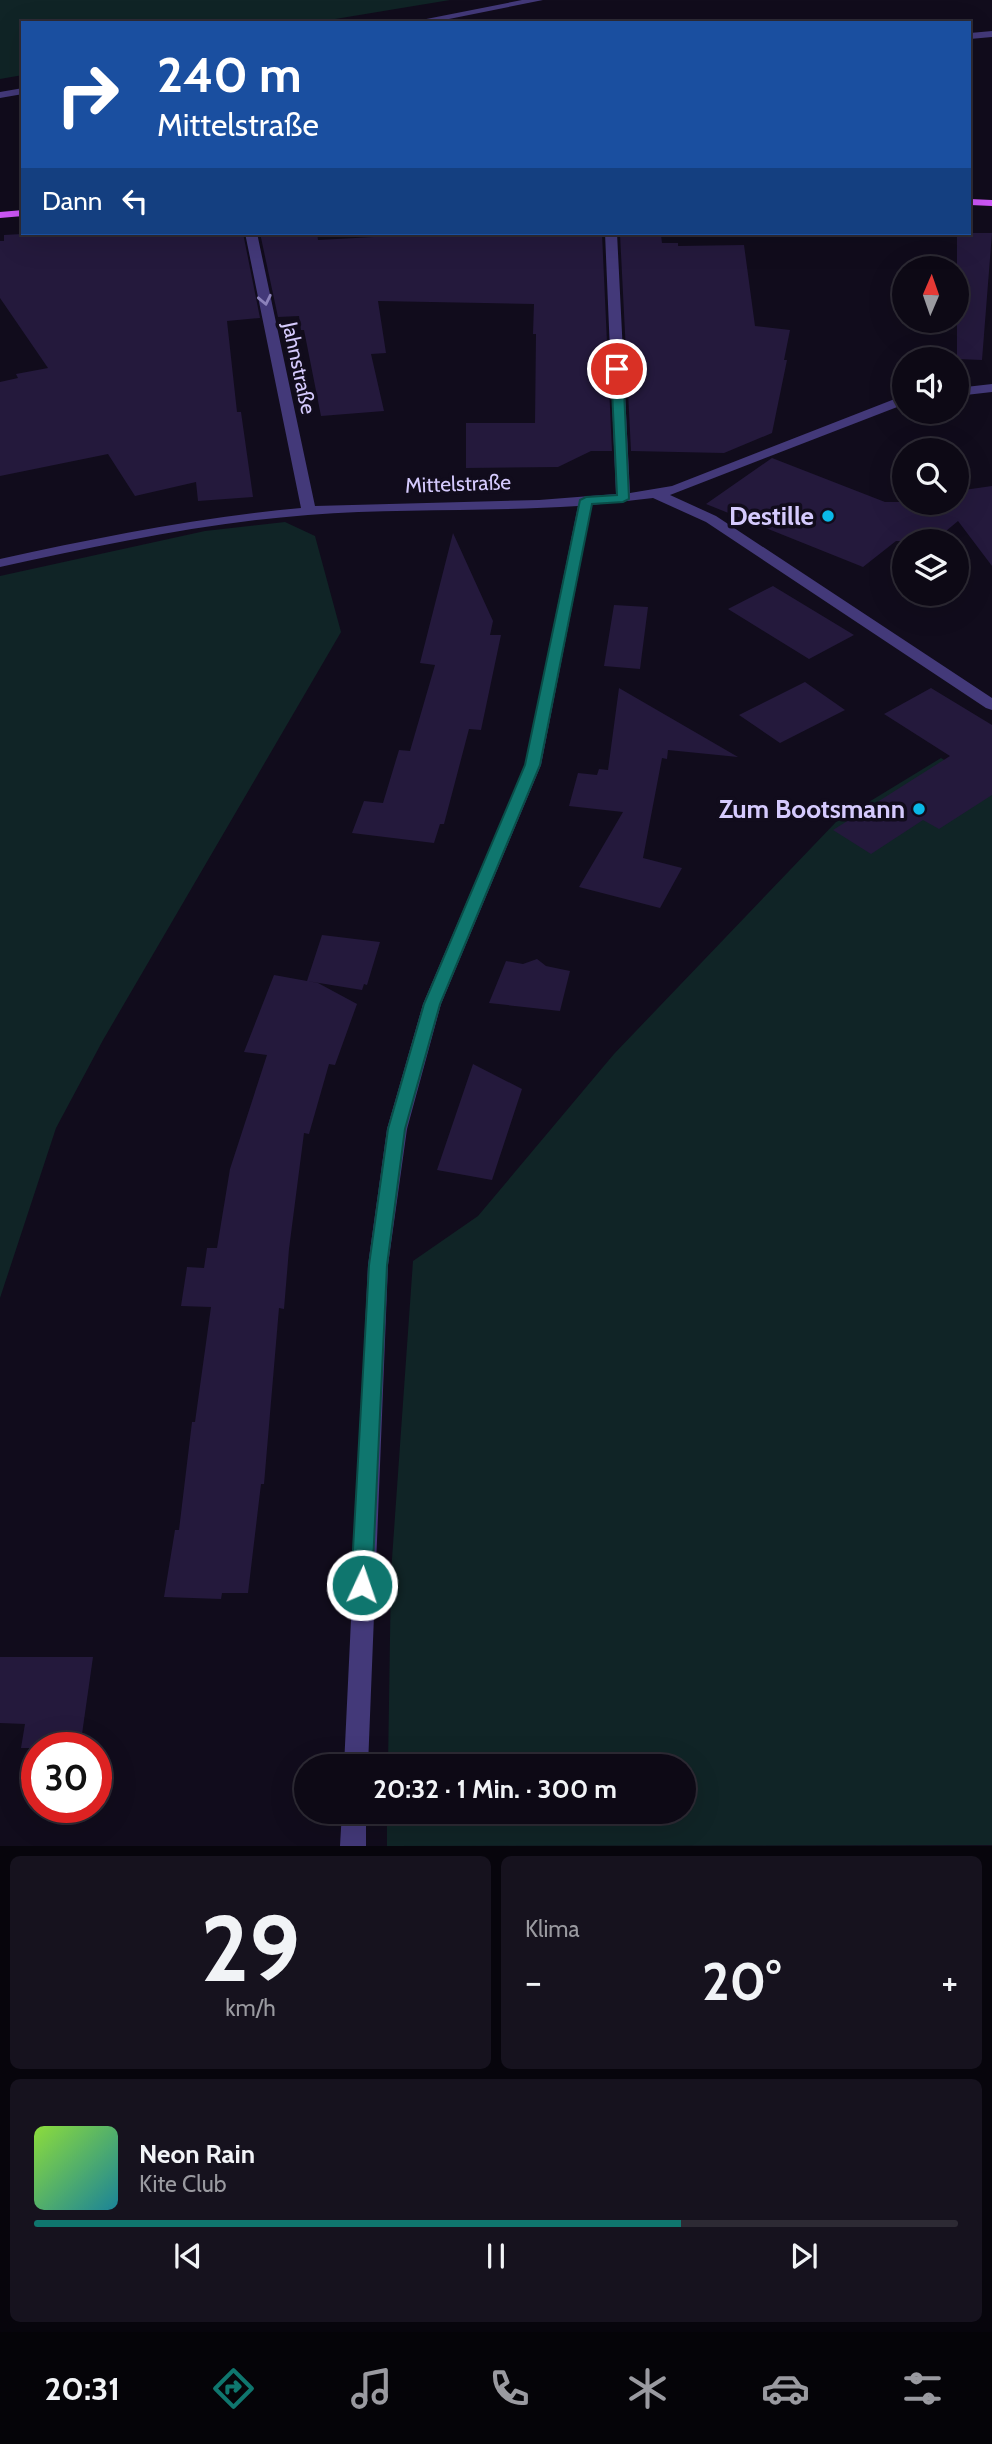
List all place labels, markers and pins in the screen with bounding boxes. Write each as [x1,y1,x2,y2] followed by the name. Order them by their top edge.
[587,339,647,399] pin
[729,500,814,532] place label: Destille
[820,508,836,524] marker: Destille
[719,793,905,825] place label: Zum Bootsmann
[911,801,927,817] marker: Zum Bootsmann

